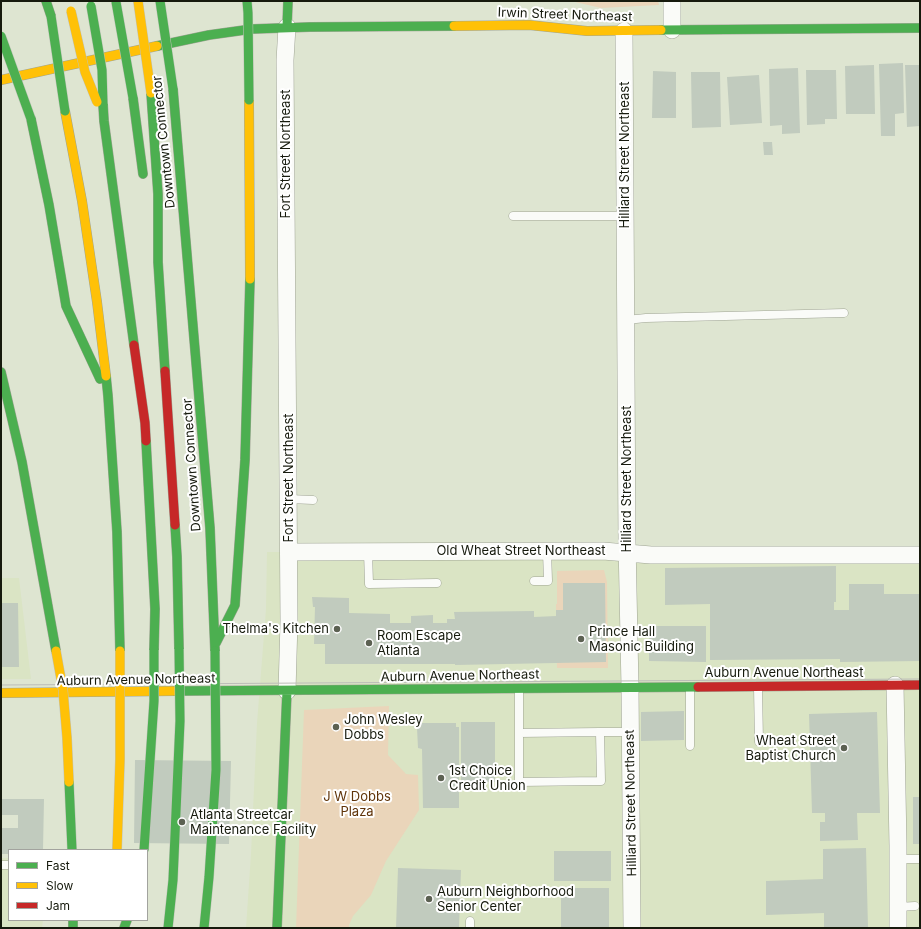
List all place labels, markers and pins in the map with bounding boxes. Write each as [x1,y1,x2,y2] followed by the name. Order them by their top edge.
[223,621,329,637] place label: Thelma's Kitchen
[332,624,342,634] marker: Thelma's Kitchen
[589,624,694,655] place label: Prince Hall Masonic Building
[377,628,461,659] place label: Room Escape Atlanta
[576,634,586,644] marker: Prince Hall Masonic Building
[364,638,374,648] marker: Room Escape Atlanta
[344,712,423,743] place label: John Wesley Dobbs
[331,722,341,732] marker: John Wesley Dobbs
[745,733,836,764] place label: Wheat Street Baptist Church
[839,743,849,753] marker: Wheat Street Baptist Church
[449,763,526,794] place label: 1st Choice Credit Union
[436,773,446,783] marker: 1st Choice Credit Union
[190,807,316,838] place label: Atlanta Streetcar Maintenance Facility
[177,817,187,827] marker: Atlanta Streetcar Maintenance Facility
[437,884,574,915] place label: Auburn Neighborhood Senior Center
[424,894,434,904] marker: Auburn Neighborhood Senior Center

